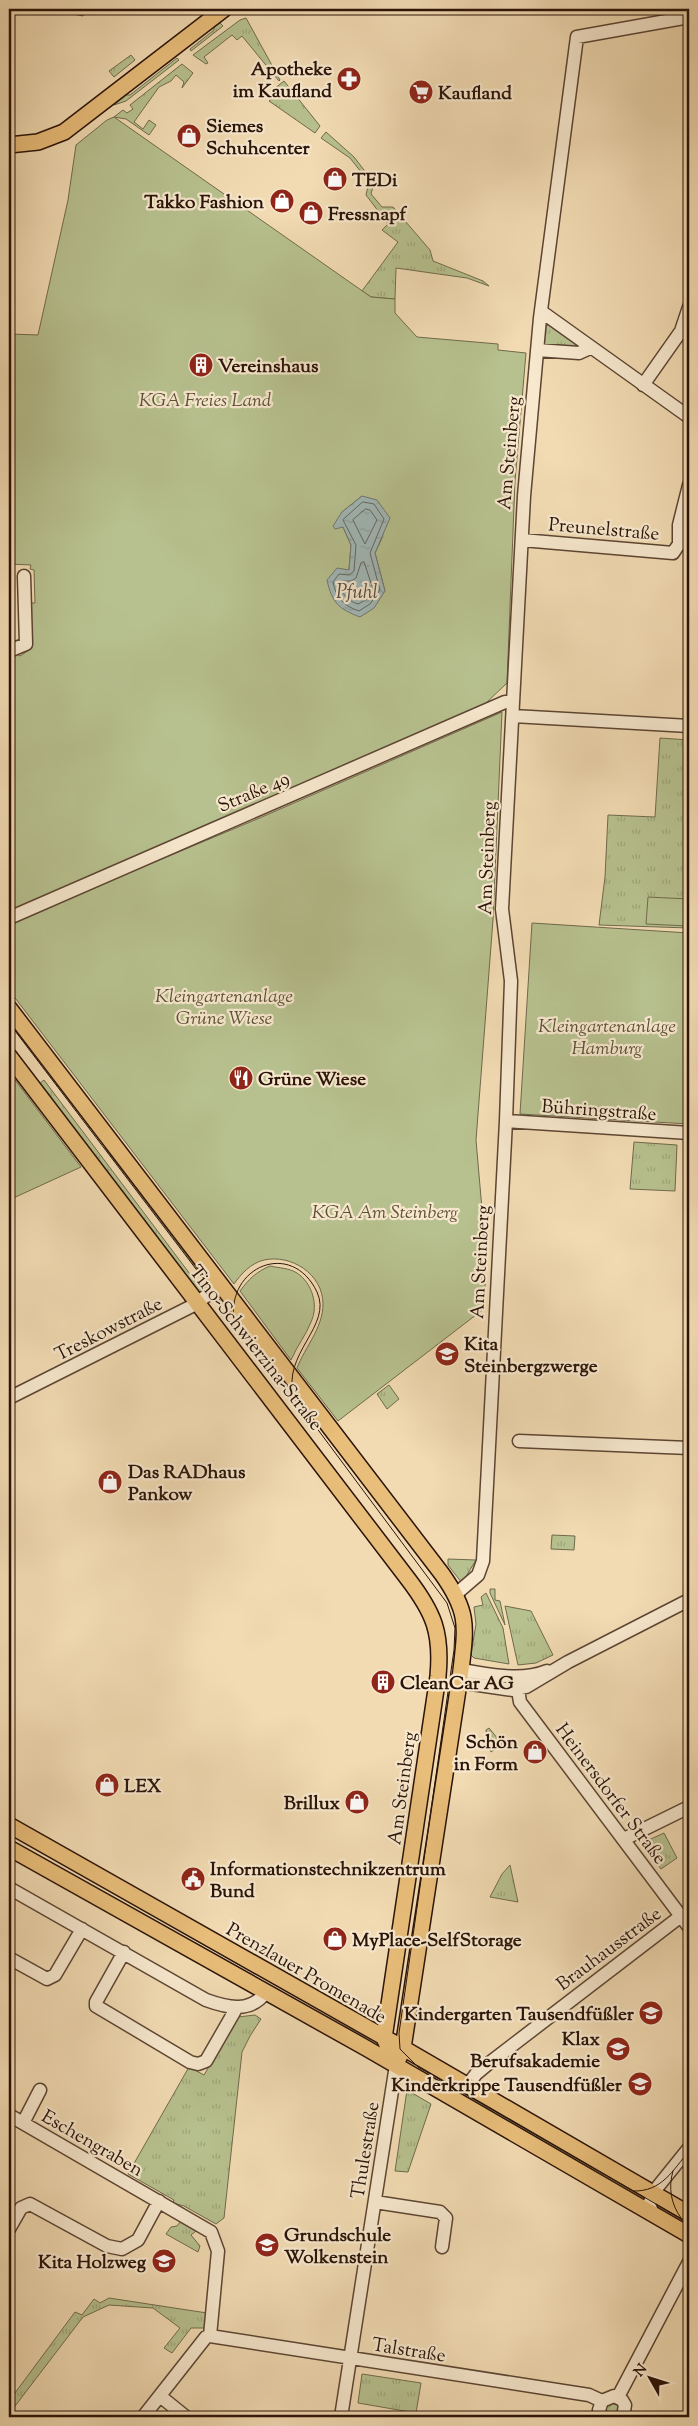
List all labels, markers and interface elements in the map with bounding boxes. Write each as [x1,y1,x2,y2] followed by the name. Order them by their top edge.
[233,57,332,106] place label: Apotheke im Kaufland
[336,66,362,92] pharmacy icon: Apotheke im Kaufland
[408,79,434,105] supermarket icon: Kaufland
[438,81,512,108] place label: Kaufland
[206,114,311,163] place label: Siemes Schuhcenter
[176,123,202,149] shop icon: Siemes Schuhcenter
[322,166,348,192] shop icon: TEDi
[352,168,398,195] place label: TEDi
[269,188,295,214] shop icon: Takko Fashion
[144,190,265,217] place label: Takko Fashion
[298,200,324,226] shop icon: Fressnapf
[328,202,407,229] place label: Fressnapf
[188,352,214,378] building icon: Vereinshaus
[218,354,319,381] place label: Vereinshaus
[139,388,272,415] park label: KGA Freies Land
[492,395,529,511] street label: Am Steinberg
[547,512,660,549] street label: Preunelstraße
[336,579,378,608] water label: Pfuhl
[214,766,294,820] street label: Straße 49
[473,801,504,916] street label: Am Steinberg
[155,984,293,1033] park label: Kleingartenanlage Grüne Wiese
[538,1014,676,1063] park label: Kleingartenanlage Hamburg
[228,1065,254,1091] restaurant icon: Grüne Wiese
[258,1067,366,1094] place label: Grüne Wiese
[540,1094,657,1129] street label: Bühringstraße
[312,1200,458,1227] park label: KGA Am Steinberg
[465,1205,498,1320] street label: Am Steinberg
[182,1260,328,1437] street label: Tino-Schwierzina-Straße
[50,1291,168,1369] street label: Treskowstraße
[464,1332,598,1381] place label: Kita Steinbergzwerge
[434,1341,460,1367] school or university icon: Kita Steinbergzwerge
[128,1460,246,1509] place label: Das RADhaus Pankow
[97,1469,123,1495] shop icon: Das RADhaus Pankow
[370,1669,396,1695] building icon: CleanCar AG
[400,1671,514,1698] place label: CleanCar AG
[548,1718,672,1871] street label: Heinersdorfer Straße
[382,1730,425,1847] street label: Am Steinberg
[454,1730,519,1779] place label: Schön in Form
[522,1739,548,1765] shop icon: Schön in Form
[94,1772,120,1798] shop icon: LEX
[124,1774,162,1801] place label: LEX
[344,1789,370,1815] shop icon: Brillux
[284,1791,341,1818] place label: Brillux
[210,1857,446,1906] place label: Informationstechnikzentrum Bund
[180,1866,206,1892] public building icon: Informationstechnikzentrum Bund
[551,1901,668,1998] street label: Brauhausstraße
[221,1917,391,2031] street label: Prenzlauer Promenade
[322,1926,348,1952] shop icon: MyPlace-SelfStorage
[352,1928,522,1955] place label: MyPlace-SelfStorage
[638,2000,664,2026] school or university icon: Kindergarten Tausendfüßler
[404,2002,635,2029] place label: Kindergarten Tausendfüßler
[470,2027,601,2076] place label: Klax Berufsakademie
[605,2036,631,2062] school or university icon: Klax Berufsakademie
[627,2071,653,2097] school or university icon: Kinderkrippe Tausendfüßler
[391,2073,623,2100] place label: Kinderkrippe Tausendfüßler
[345,2100,387,2201] street label: Thulestraße
[36,2104,148,2184] street label: Eschengraben
[284,2223,391,2272] place label: Grundschule Wolkenstein
[254,2232,280,2258] school or university icon: Grundschule Wolkenstein
[151,2248,177,2274] school or university icon: Kita Holzweg
[38,2250,147,2277] place label: Kita Holzweg
[370,2332,448,2371] street label: Talstraße
[626,2354,676,2404] north arrow
[630,2360,653,2382] text: N

